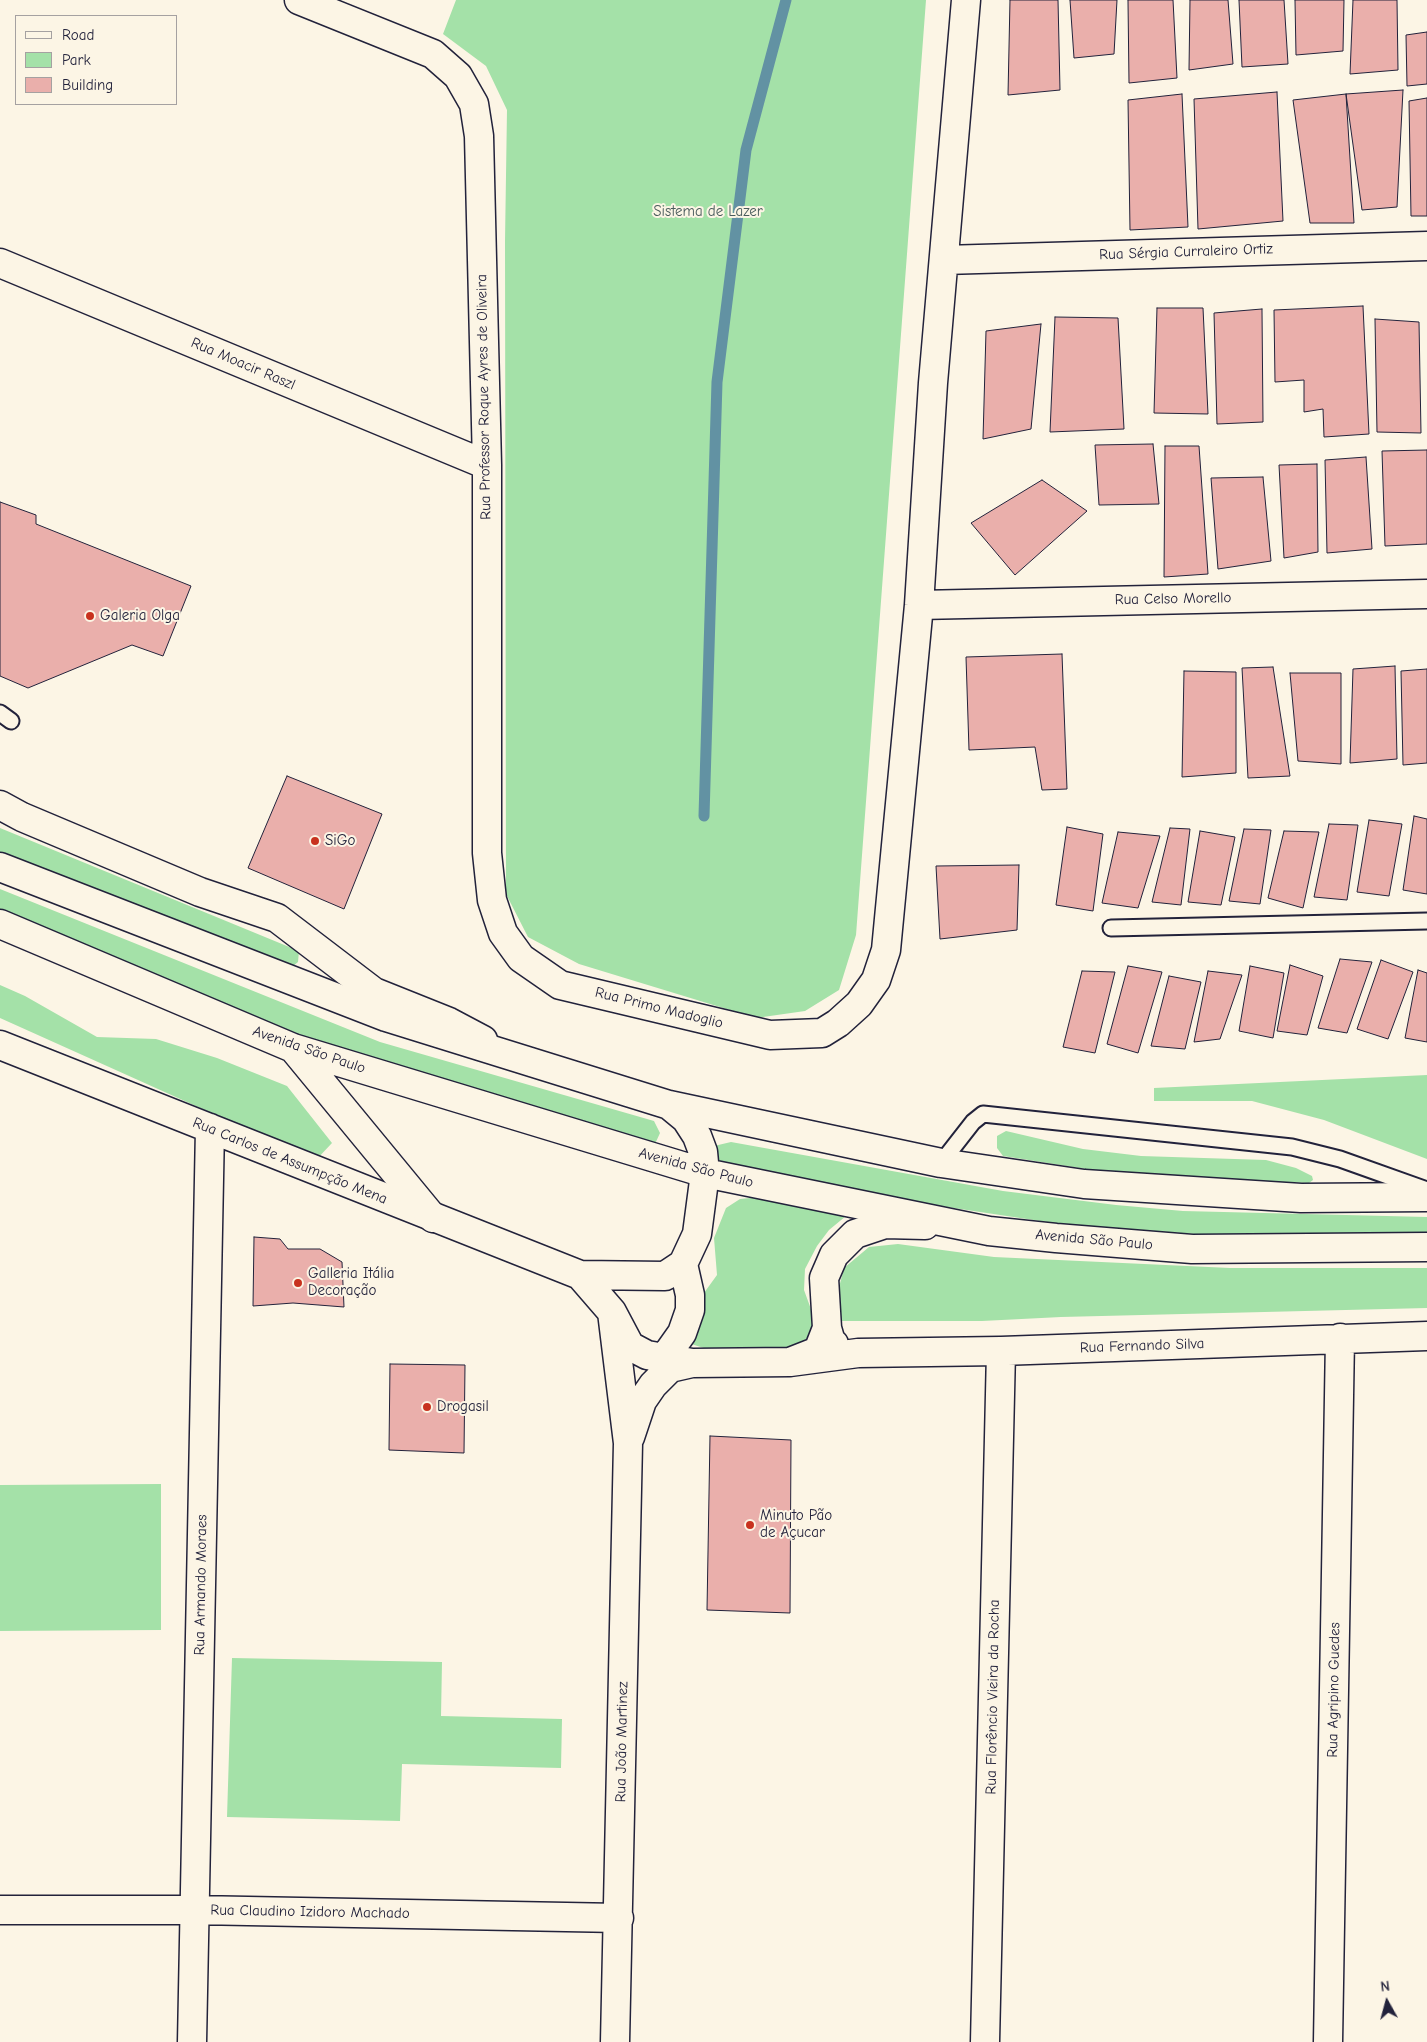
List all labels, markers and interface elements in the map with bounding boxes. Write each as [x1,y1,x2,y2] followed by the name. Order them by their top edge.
[15,15,178,105] legend
[62,26,94,44] text: Road
[62,51,91,69] text: Park
[62,76,113,94] text: Building
[653,203,763,221] park label: Sistema de Lazer
[1099,240,1273,264] street label: Rua Sérgia Curraleiro Ortiz
[473,274,495,520] street label: Rua Professor Roque Ayres de Oliveira
[188,334,298,394] street label: Rua Moacir Raszl
[1115,589,1231,609] street label: Rua Celso Morello
[100,607,180,625] place label: Galeria Olga
[84,610,96,622] marker: Galeria Olga
[325,832,355,850] place label: SiGo
[309,835,321,847] marker: SiGo
[593,983,725,1033] street label: Rua Primo Madoglio
[250,1022,368,1078] street label: Avenida São Paulo
[190,1114,390,1208] street label: Rua Carlos de Assumpção Mena
[637,1144,755,1192] street label: Avenida São Paulo
[1034,1226,1154,1254] street label: Avenida São Paulo
[308,1265,395,1300] place label: Galleria Itália Decoração
[292,1277,304,1289] marker: Galleria Itália Decoração
[1079,1335,1205,1357] street label: Rua Fernando Silva
[437,1398,489,1416] place label: Drogasil
[421,1401,433,1413] marker: Drogasil
[760,1507,832,1542] place label: Minuto Pão de Açucar
[191,1514,211,1656] street label: Rua Armando Moraes
[744,1519,756,1531] marker: Minuto Pão de Açucar
[982,1599,1004,1795] street label: Rua Florêncio Vieira da Rocha
[1324,1622,1344,1758] street label: Rua Agripino Guedes
[612,1681,632,1803] street label: Rua João Martinez
[210,1901,410,1923] street label: Rua Claudino Izidoro Machado
[1362,1977,1412,2027] north arrow
[1380,1978,1391,1996] text: N

